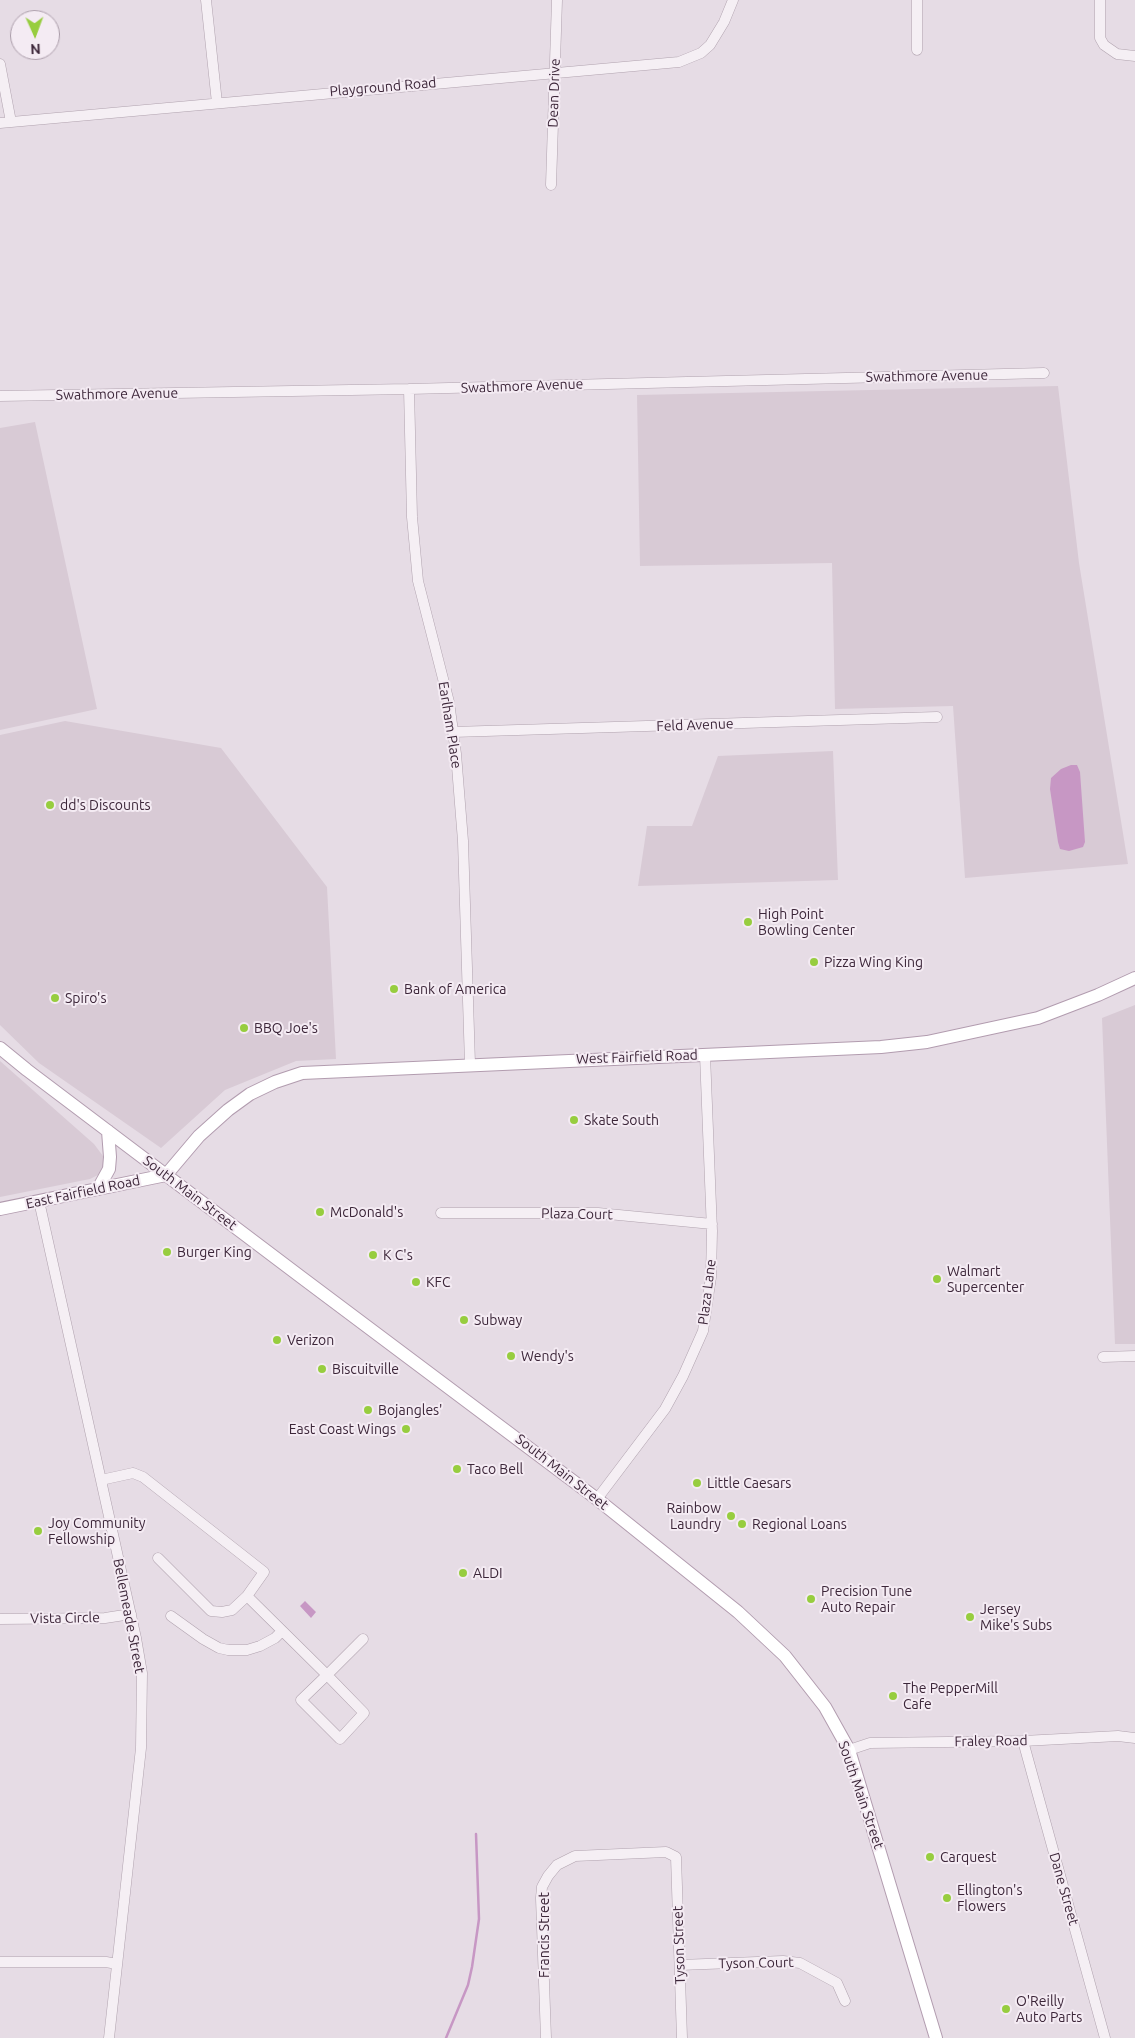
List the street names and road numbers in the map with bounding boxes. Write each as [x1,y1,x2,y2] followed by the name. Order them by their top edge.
[544,58,564,128] street label: Dean Drive
[329,74,437,100] street label: Playground Road
[866,367,988,385] street label: Swathmore Avenue
[460,375,584,397] street label: Swathmore Avenue
[56,385,178,403] street label: Swathmore Avenue
[435,680,465,770] street label: Earlham Place
[656,715,734,735] street label: Feld Avenue
[576,1046,698,1068] street label: West Fairfield Road
[140,1152,240,1234] street label: South Main Street
[24,1172,142,1212] street label: East Fairfield Road
[541,1205,613,1223] street label: Plaza Court
[695,1258,719,1326] street label: Plaza Lane
[512,1431,612,1513] street label: South Main Street
[110,1557,148,1675] street label: Bellemeade Street
[30,1609,100,1627] street label: Vista Circle
[954,1732,1028,1750] street label: Fraley Road
[835,1739,887,1851] street label: South Main Street
[1046,1851,1082,1927] street label: Dane Street
[536,1892,552,1978] street label: Francis Street
[669,1905,689,1985] street label: Tyson Street
[718,1954,794,1972] street label: Tyson Court

